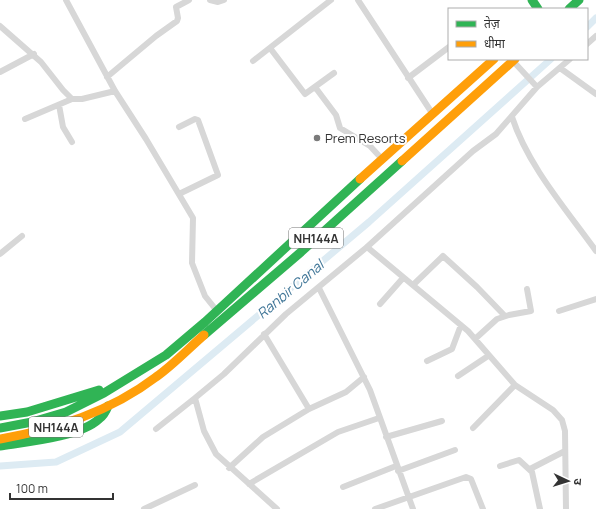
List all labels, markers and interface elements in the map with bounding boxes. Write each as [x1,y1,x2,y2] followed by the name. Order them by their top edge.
[448,8,588,60] legend
[484,15,501,32] text: तेज़
[484,35,506,52] text: धीमा
[325,129,406,147] place label: Prem Resorts
[312,133,322,143] marker: Prem Resorts
[289,228,343,248] road number: NH144A
[253,254,329,322] water label: Ranbir Canal
[29,417,83,437] road number: NH144A
[548,461,588,501] north arrow
[10,475,113,501] scale bar
[571,478,586,486] text: उ
[16,480,48,497] text: 100 m

